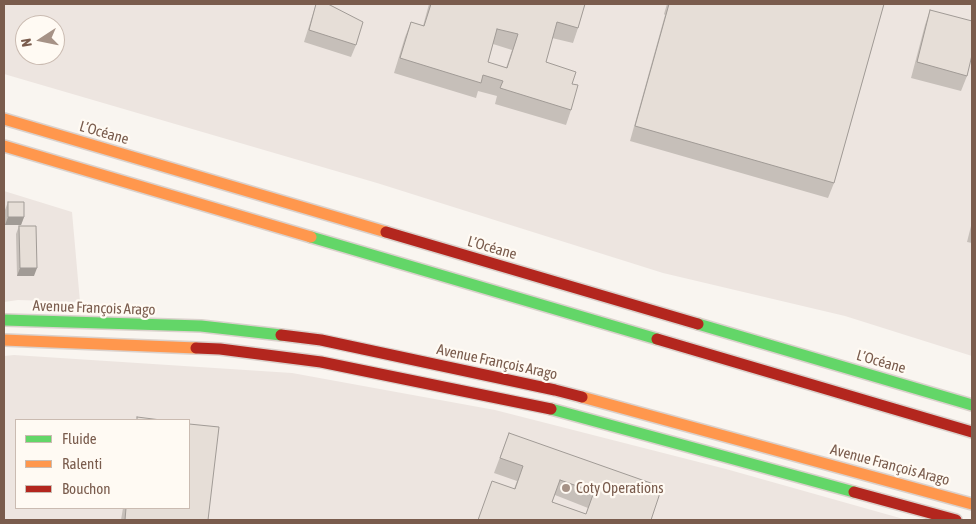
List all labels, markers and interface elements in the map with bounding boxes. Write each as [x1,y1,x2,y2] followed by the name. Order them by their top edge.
[15,15,65,65] north arrow
[18,37,35,48] text: N
[77,117,131,149] street label: L’Océane
[465,232,519,264] street label: L’Océane
[32,297,156,319] street label: Avenue François Arago
[435,340,559,384] street label: Avenue François Arago
[854,346,908,378] street label: L’Océane
[15,419,190,509] legend
[62,430,97,447] text: Fluide
[828,440,952,490] street label: Avenue François Arago
[62,455,102,472] text: Ralenti
[576,479,664,497] place label: Coty Operations
[62,480,111,497] text: Bouchon
[560,482,572,494] marker: Coty Operations

